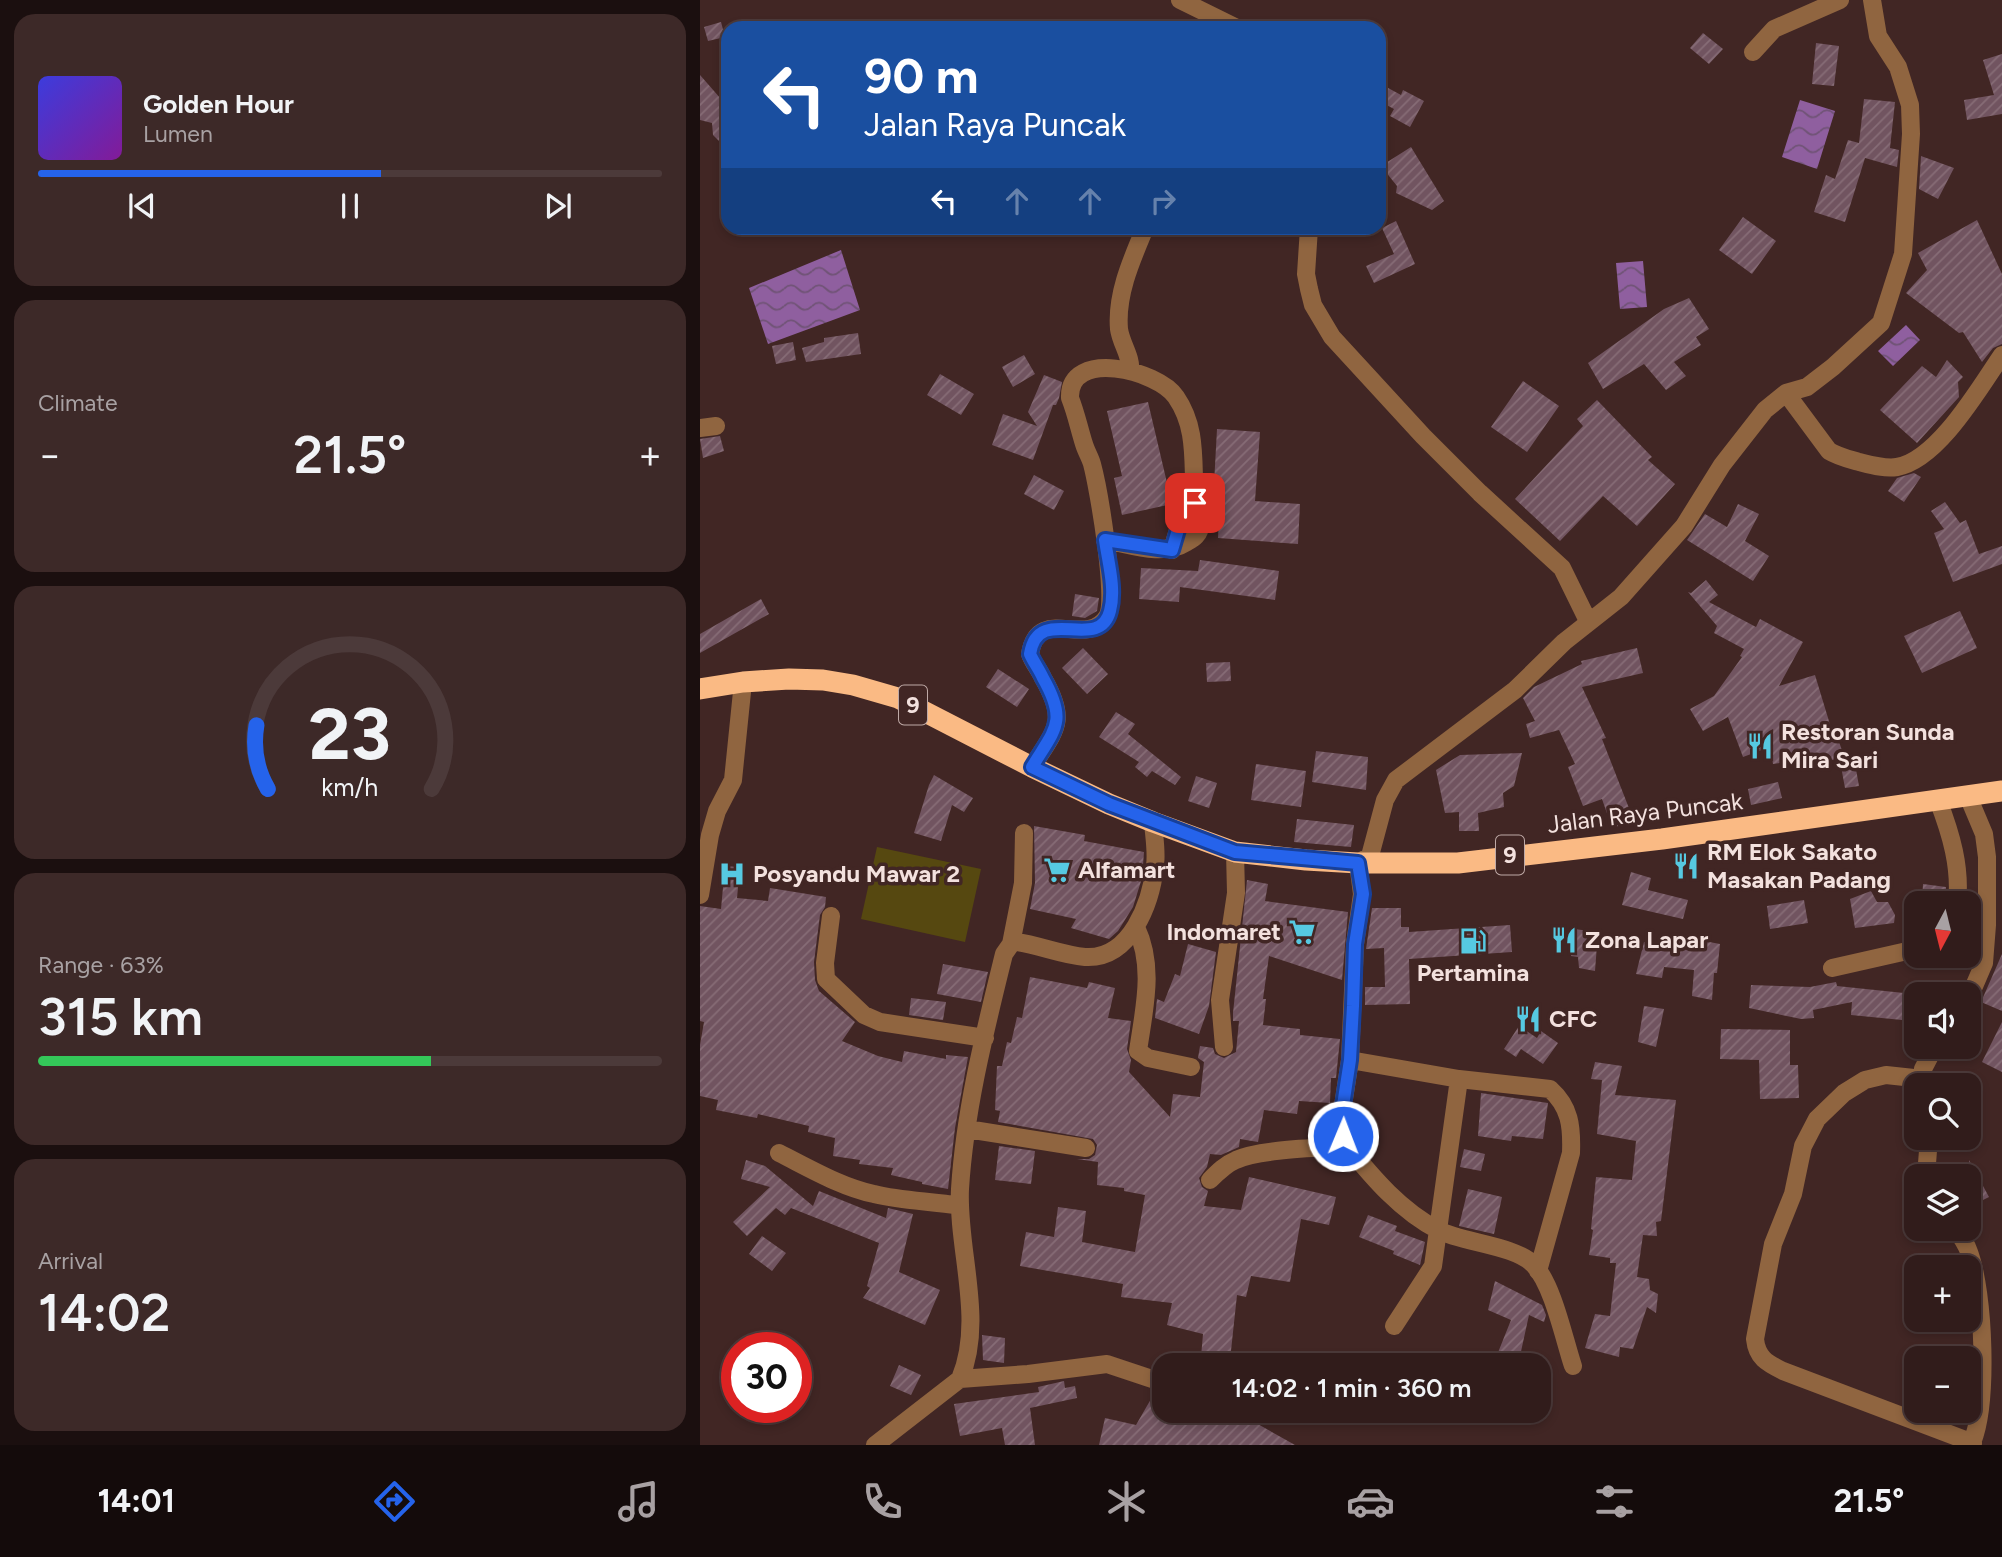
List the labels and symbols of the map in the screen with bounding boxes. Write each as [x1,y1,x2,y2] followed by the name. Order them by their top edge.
[1165,473,1225,533] pin
[899,685,927,724] road number: 9
[1781,717,1954,774] place label: Restoran Sunda Mira Sari
[1745,731,1775,761] restaurant icon: Restoran Sunda Mira Sari
[1546,786,1745,839] street label: Jalan Raya Puncak
[1496,835,1524,874] road number: 9
[1707,837,1891,894] place label: RM Elok Sakato Masakan Padang
[1671,851,1701,881] restaurant icon: RM Elok Sakato Masakan Padang
[1042,855,1072,885] supermarket icon: Alfamart
[1078,855,1175,884] place label: Alfamart
[717,859,747,889] hospital icon: Posyandu Mawar 2
[753,859,960,888] place label: Posyandu Mawar 2
[1904,891,1981,968] north arrow
[1166,917,1281,946] place label: Indomaret
[1287,917,1317,947] supermarket icon: Indomaret
[1549,925,1579,955] restaurant icon: Zona Lapar
[1585,925,1708,954] place label: Zona Lapar
[1458,926,1488,956] fuel station icon: Pertamina
[1417,958,1529,987] place label: Pertamina
[1513,1004,1543,1034] restaurant icon: CFC
[1549,1004,1597,1033] place label: CFC
[1306,1099,1380,1173] position arrow
[721,1332,812,1423] speed limit sign: 30

